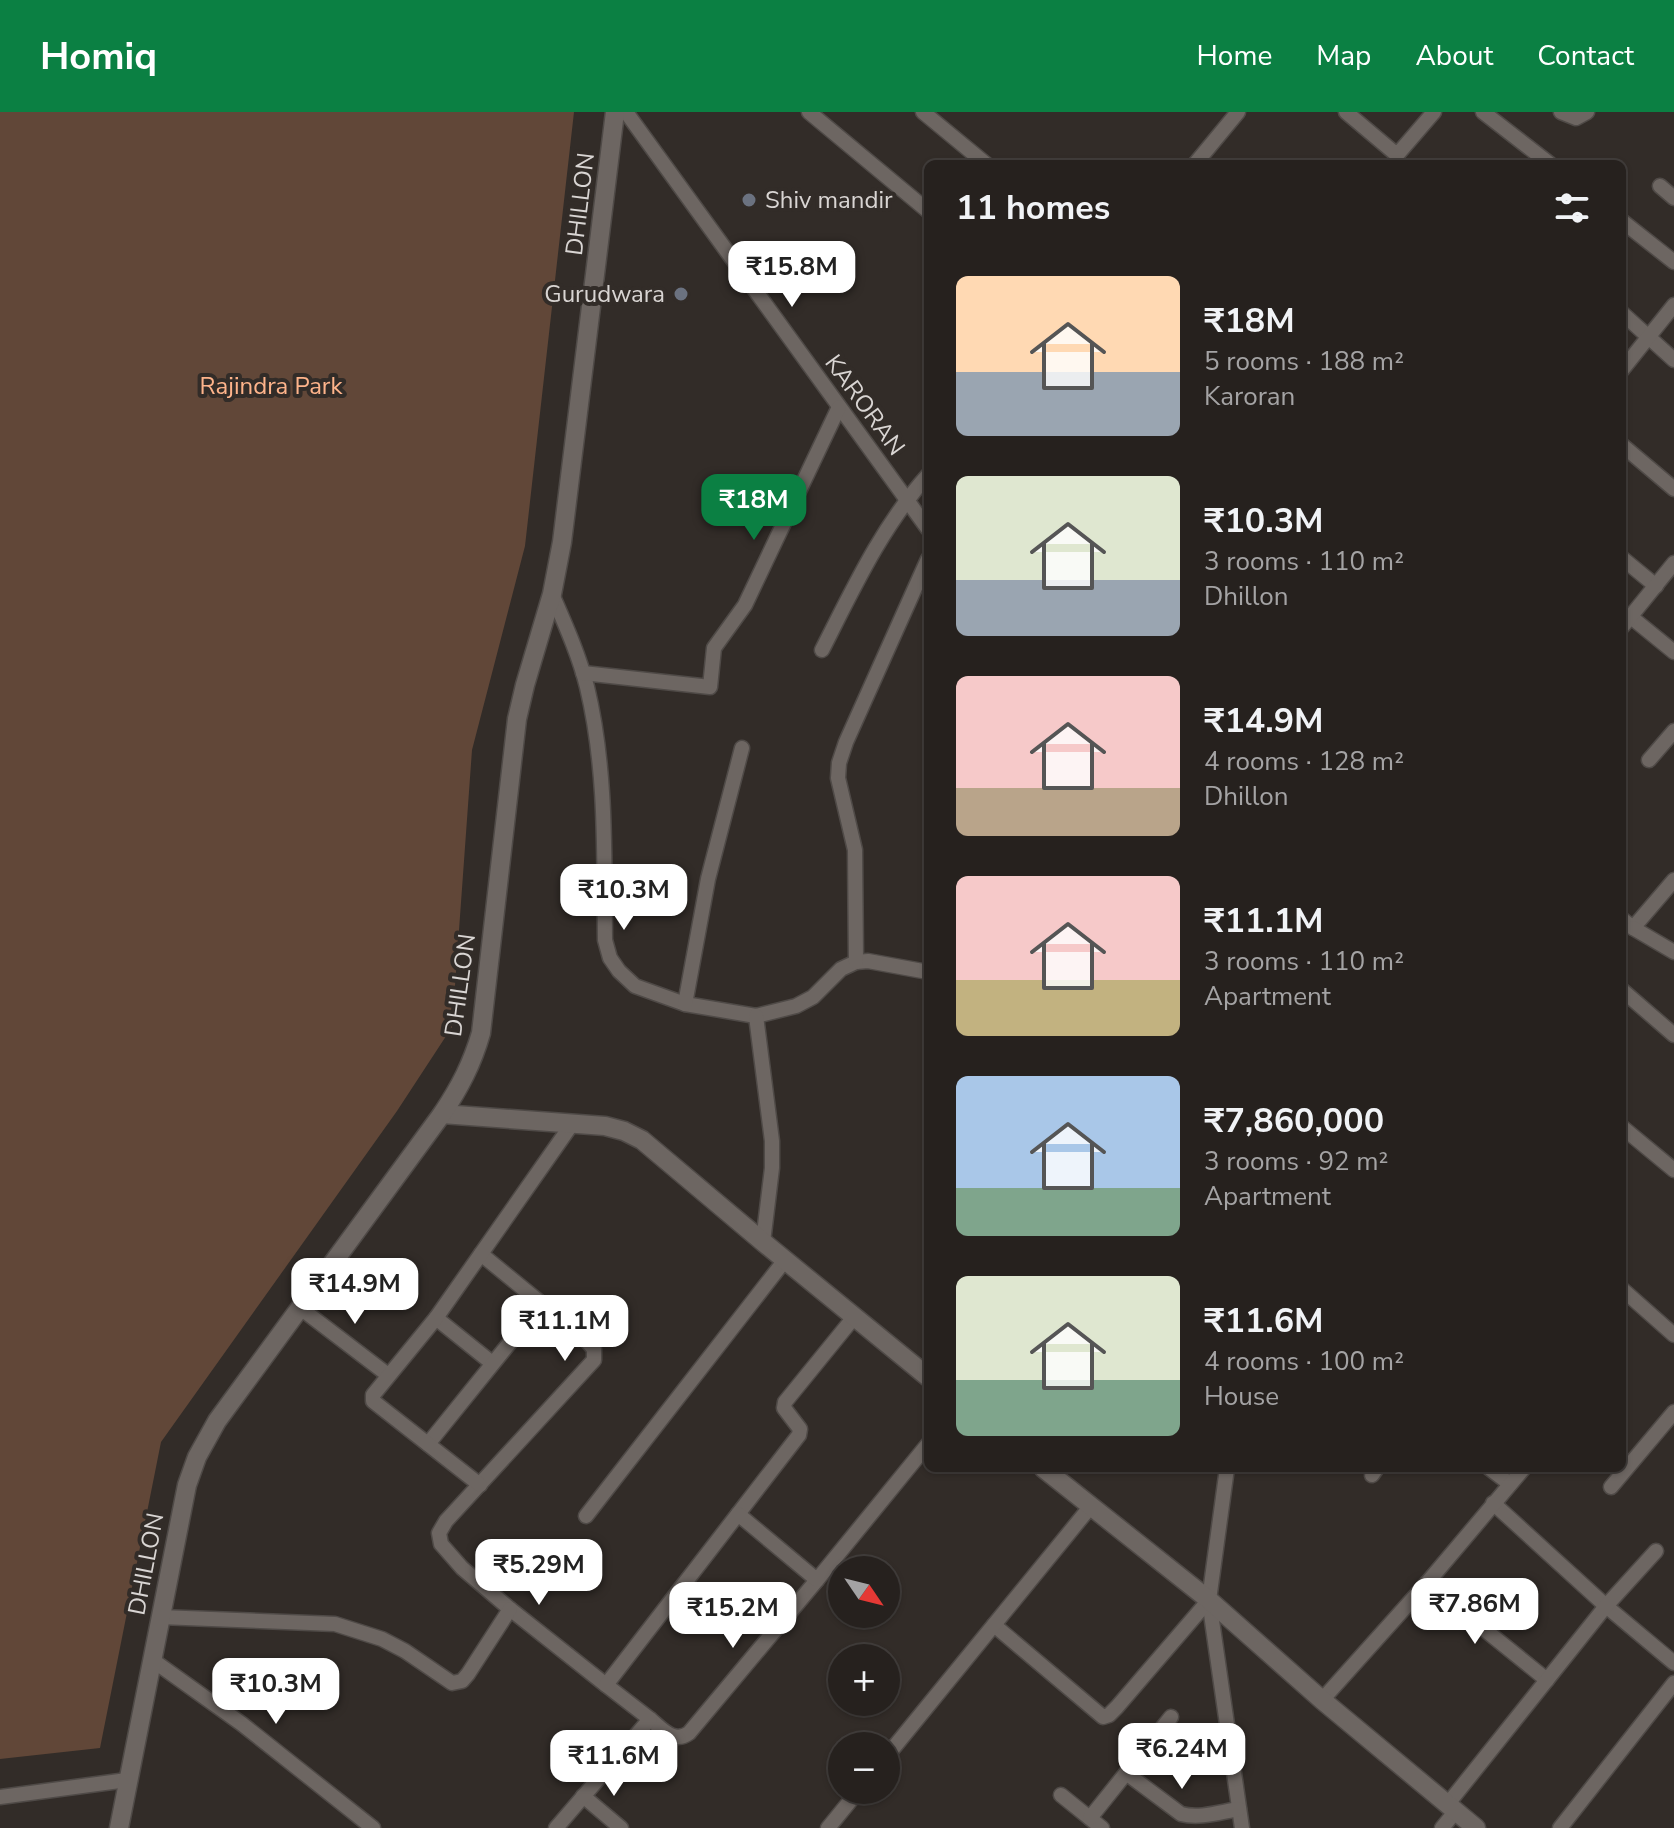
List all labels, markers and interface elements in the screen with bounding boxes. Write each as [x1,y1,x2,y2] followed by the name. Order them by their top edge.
[40,31,157,82] text: Homiq
[1197,37,1272,75] text: Home
[1316,37,1371,75] text: Map
[1415,37,1493,75] text: About
[1537,37,1634,75] text: Contact
[558,151,602,257] street label: DHILLON
[765,184,893,216] place label: Shiv mandir
[956,185,1110,231] text: 11 homes
[1550,186,1594,230] icon: filters
[740,191,758,209] marker: Shiv mandir
[727,241,857,309] pin: ₹15.8M
[746,249,838,284] text: ₹15.8M
[544,278,665,310] place label: Gurudwara
[672,285,690,303] marker: Gurudwara
[1204,298,1295,344] text: ₹18M
[1020,308,1116,404] icon: home
[1204,344,1404,379] text: 5 rooms · 188 m²
[818,348,912,462] street label: KARORAN
[200,370,343,402] park label: Rajindra Park
[1204,379,1295,414] text: Karoran
[707,474,801,542] pin: ₹18M
[719,482,789,517] text: ₹18M
[1204,498,1324,544] text: ₹10.3M
[1020,508,1116,604] icon: home
[1204,544,1404,579] text: 3 rooms · 110 m²
[1204,579,1289,614] text: Dhillon
[1204,698,1324,744] text: ₹14.9M
[1020,708,1116,804] icon: home
[1204,744,1404,779] text: 4 rooms · 128 m²
[1204,779,1289,814] text: Dhillon
[559,864,689,932] pin: ₹10.3M
[578,872,670,907] text: ₹10.3M
[1204,898,1324,944] text: ₹11.1M
[1020,908,1116,1004] icon: home
[437,931,483,1039] street label: DHILLON
[1204,944,1404,979] text: 3 rooms · 110 m²
[1204,979,1331,1014] text: Apartment
[1204,1098,1384,1144] text: ₹7,860,000
[1020,1108,1116,1204] icon: home
[1204,1144,1388,1179] text: 3 rooms · 92 m²
[1204,1179,1331,1214] text: Apartment
[290,1258,420,1326] pin: ₹14.9M
[309,1266,401,1301] text: ₹14.9M
[500,1295,630,1363] pin: ₹11.1M
[1204,1298,1324,1344] text: ₹11.6M
[519,1303,611,1338] text: ₹11.1M
[1020,1308,1116,1404] icon: home
[1204,1344,1404,1379] text: 4 rooms · 100 m²
[1204,1379,1279,1414] text: House
[120,1510,172,1618] street label: DHILLON
[474,1539,604,1607] pin: ₹5.29M
[493,1547,585,1582] text: ₹5.29M
[828,1556,900,1628] north arrow
[828,1556,900,1804] map controls
[1410,1578,1540,1646] pin: ₹7.86M
[668,1582,798,1650] pin: ₹15.2M
[1429,1586,1521,1621] text: ₹7.86M
[687,1590,779,1625] text: ₹15.2M
[828,1644,900,1716] button: +
[211,1658,341,1726] pin: ₹10.3M
[230,1666,322,1701] text: ₹10.3M
[1117,1723,1247,1791] pin: ₹6.24M
[549,1730,679,1798] pin: ₹11.6M
[1136,1731,1228,1766] text: ₹6.24M
[828,1732,900,1804] button: −
[568,1738,660,1773] text: ₹11.6M

